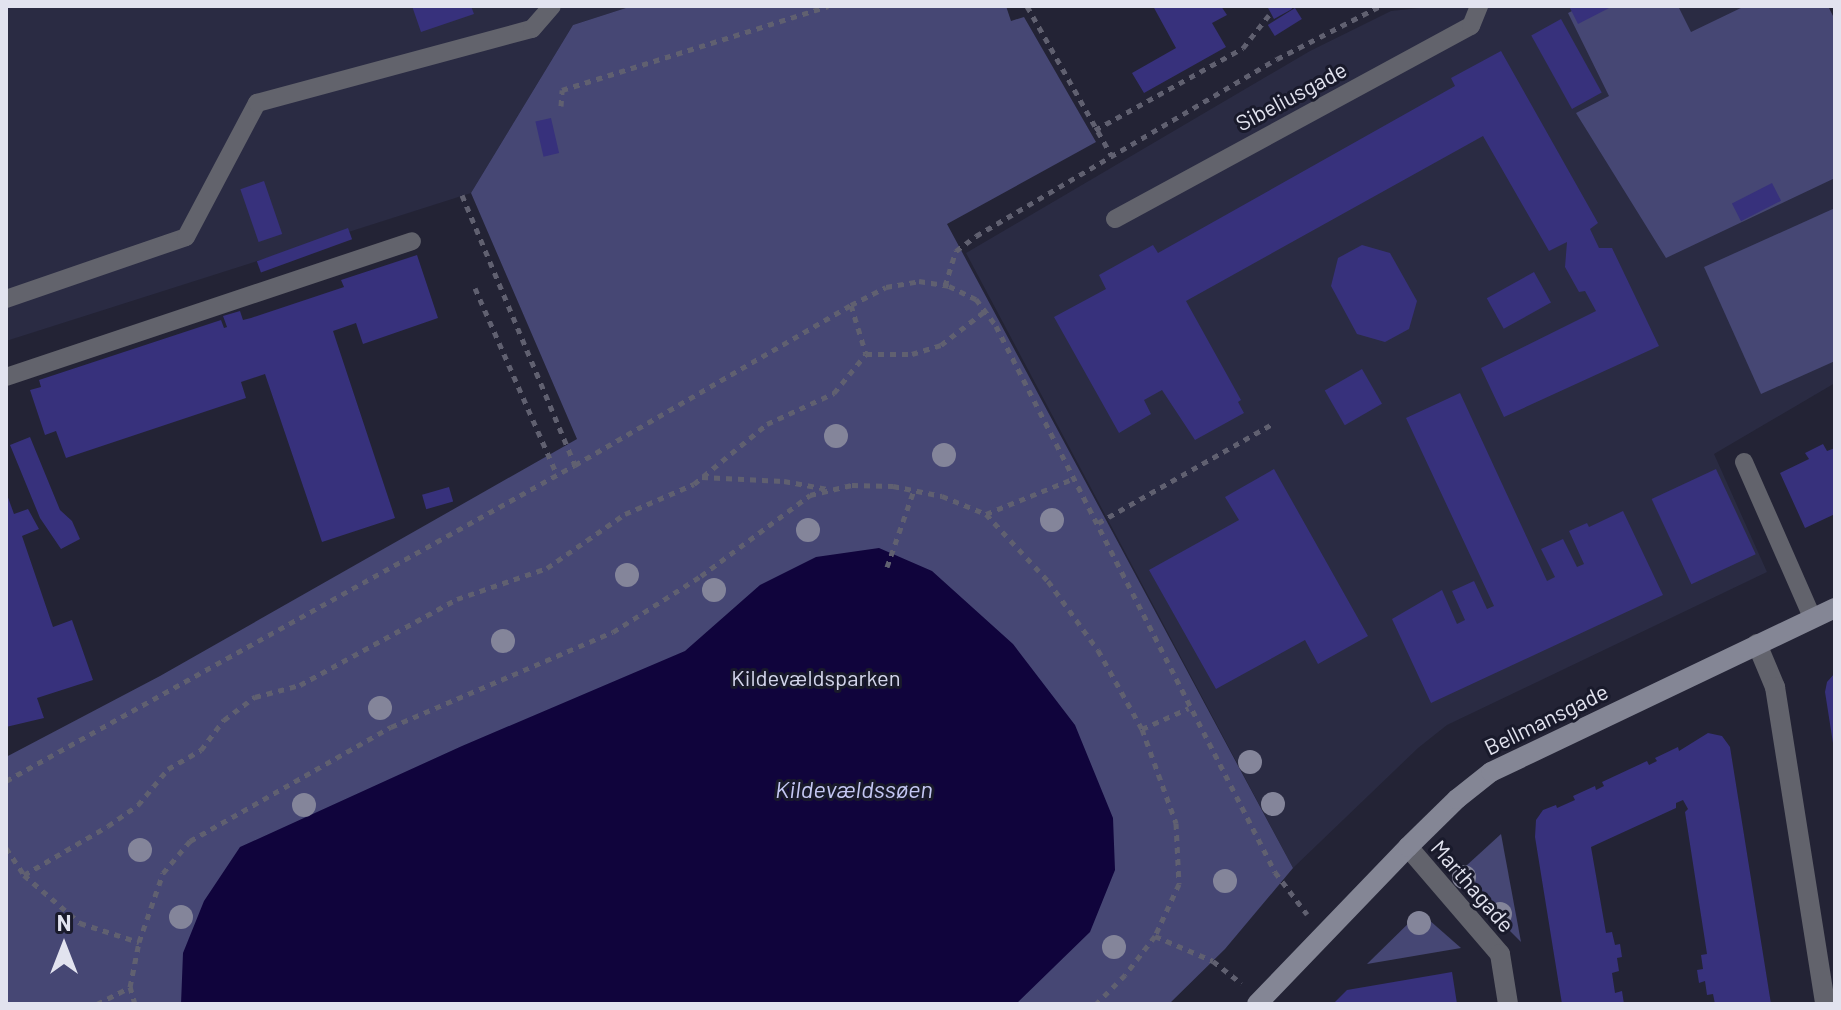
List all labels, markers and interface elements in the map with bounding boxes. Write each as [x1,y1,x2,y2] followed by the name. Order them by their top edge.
[1231,56,1351,136] street label: Sibeliusgade
[731,665,901,691] park label: Kildevældsparken
[1480,678,1612,760] street label: Bellmansgade
[775,775,933,803] water label: Kildevældssøen
[1426,835,1520,937] street label: Marthagade
[24,906,104,986] north arrow
[57,909,71,935] text: N

